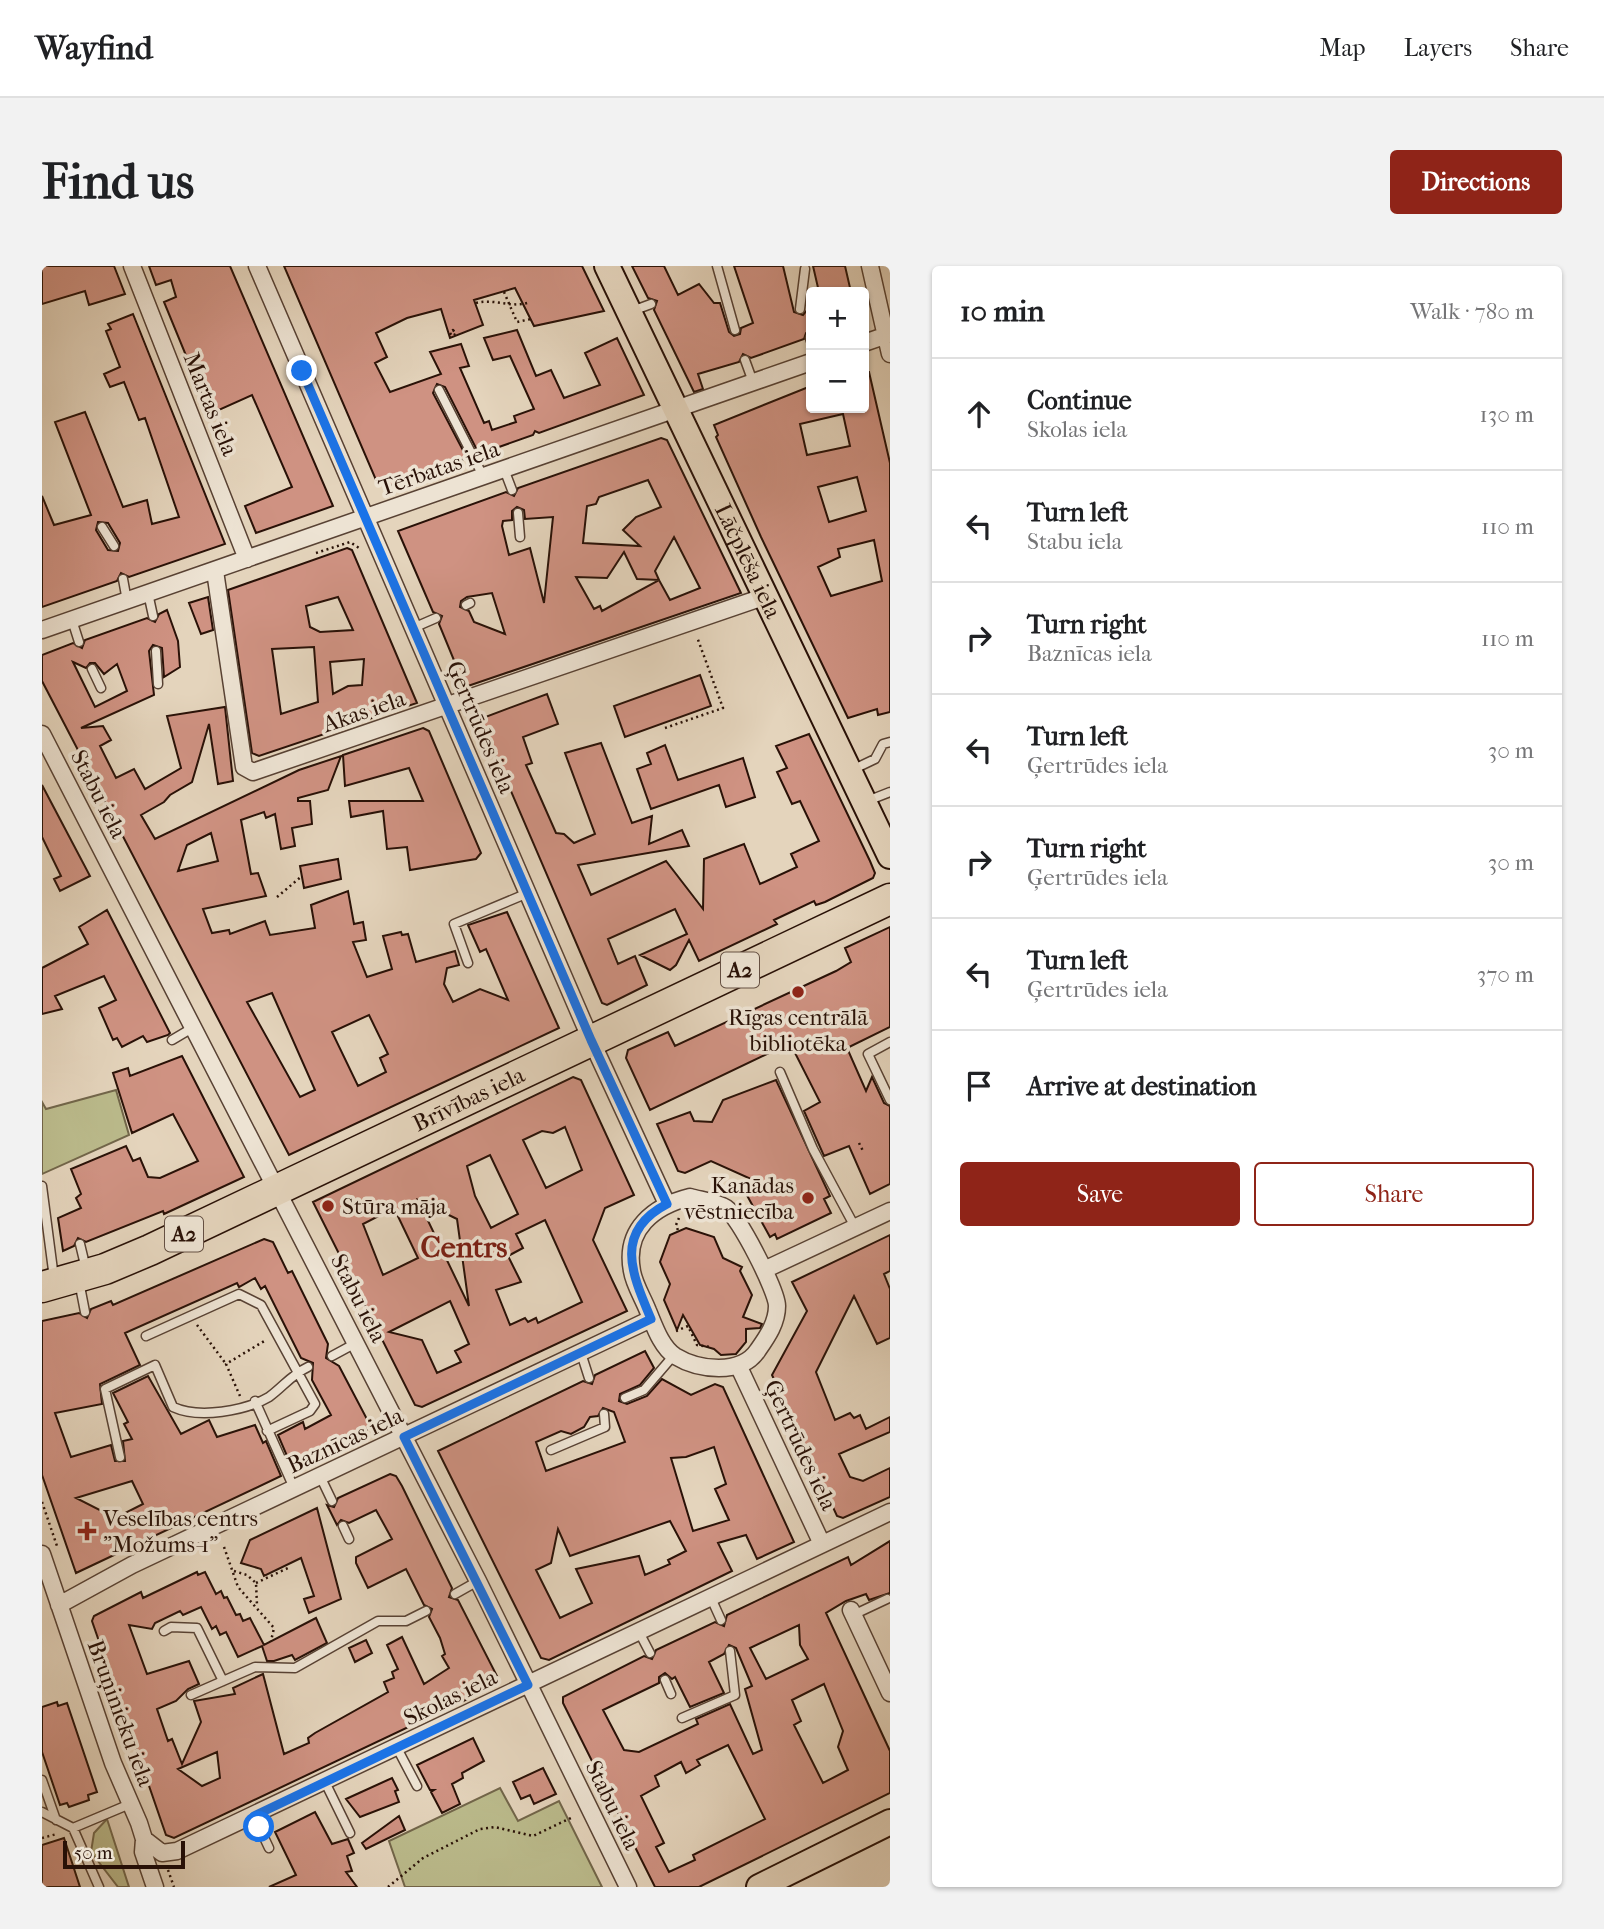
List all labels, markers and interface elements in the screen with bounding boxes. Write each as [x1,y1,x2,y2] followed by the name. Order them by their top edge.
[35,29,153,68] text: Wayfind
[1320,34,1366,62] text: Map
[1404,34,1472,62] text: Layers
[1510,34,1569,62] text: Share
[1390,150,1562,214] button: Directions
[42,153,194,211] text: Find us
[806,287,869,413] map controls
[806,287,869,350] button: +
[960,294,1045,329] text: 10 min
[1410,298,1534,325] text: Walk · 780 m
[178,349,244,460] street label: Martas iela
[806,350,869,413] button: −
[286,355,317,386] route end
[1027,385,1132,416] text: Continue
[960,395,998,433] icon: ahead
[1480,401,1534,428] text: 130 m
[1027,416,1127,443] text: Skolas iela
[375,435,503,502] street label: Tērbatas iela
[1027,497,1128,528] text: Turn left
[709,499,787,623] street label: Lāčplēša iela
[960,507,998,545] icon: left
[1481,513,1534,540] text: 110 m
[1027,528,1122,555] text: Stabu iela
[1027,609,1147,640] text: Turn right
[960,619,998,657] icon: right
[1481,625,1534,652] text: 110 m
[1027,640,1152,667] text: Baznīcas iela
[441,657,521,798] street label: Ģertrūdes iela
[318,685,409,739] street label: Akas iela
[1027,721,1128,752] text: Turn left
[960,731,998,769] icon: left
[1488,737,1534,764] text: 30 m
[65,746,132,843] street label: Stabu iela
[1027,752,1168,779] text: Ģertrūdes iela
[1027,833,1147,864] text: Turn right
[960,843,998,881] icon: right
[1488,849,1534,876] text: 30 m
[1027,864,1168,891] text: Ģertrūdes iela
[1027,945,1128,976] text: Turn left
[721,952,759,988] road number: A2
[960,955,998,993] icon: left
[1477,961,1534,988] text: 370 m
[1027,976,1168,1003] text: Ģertrūdes iela
[790,984,806,1000] marker: Rīgas centrālā bibliotēka
[728,1004,868,1057] place label: Rīgas centrālā bibliotēka
[409,1061,529,1137] street label: Brīvības iela
[960,1067,998,1105] icon: arrive
[1027,1071,1257,1102] text: Arrive at destination
[960,1162,1240,1226] button: Save
[1254,1162,1534,1226] button: Share
[684,1172,794,1225] place label: Kanādas vēstniecība
[800,1190,816,1206] marker: Kanādas vēstniecība
[342,1193,447,1220] place label: Stūra māja
[320,1198,336,1214] marker: Stūra māja
[165,1216,203,1252] road number: A2
[421,1230,507,1265] district label: Centrs
[325,1250,392,1347] street label: Stabu iela
[759,1376,843,1515] street label: Ģertrūdes iela
[283,1402,408,1479] street label: Baznīcas iela
[102,1505,258,1558] place label: Veselības centrs "Možums-1"
[77,1521,97,1541] marker: Veselības centrs "Možums-1"
[82,1636,160,1790] street label: Bruņinieku iela
[399,1663,501,1732] street label: Skolas iela
[579,1756,646,1854] street label: Stabu iela
[243,1811,274,1842] route start
[63,1838,186,1870] scale bar
[74,1842,113,1864] text: 50 m

